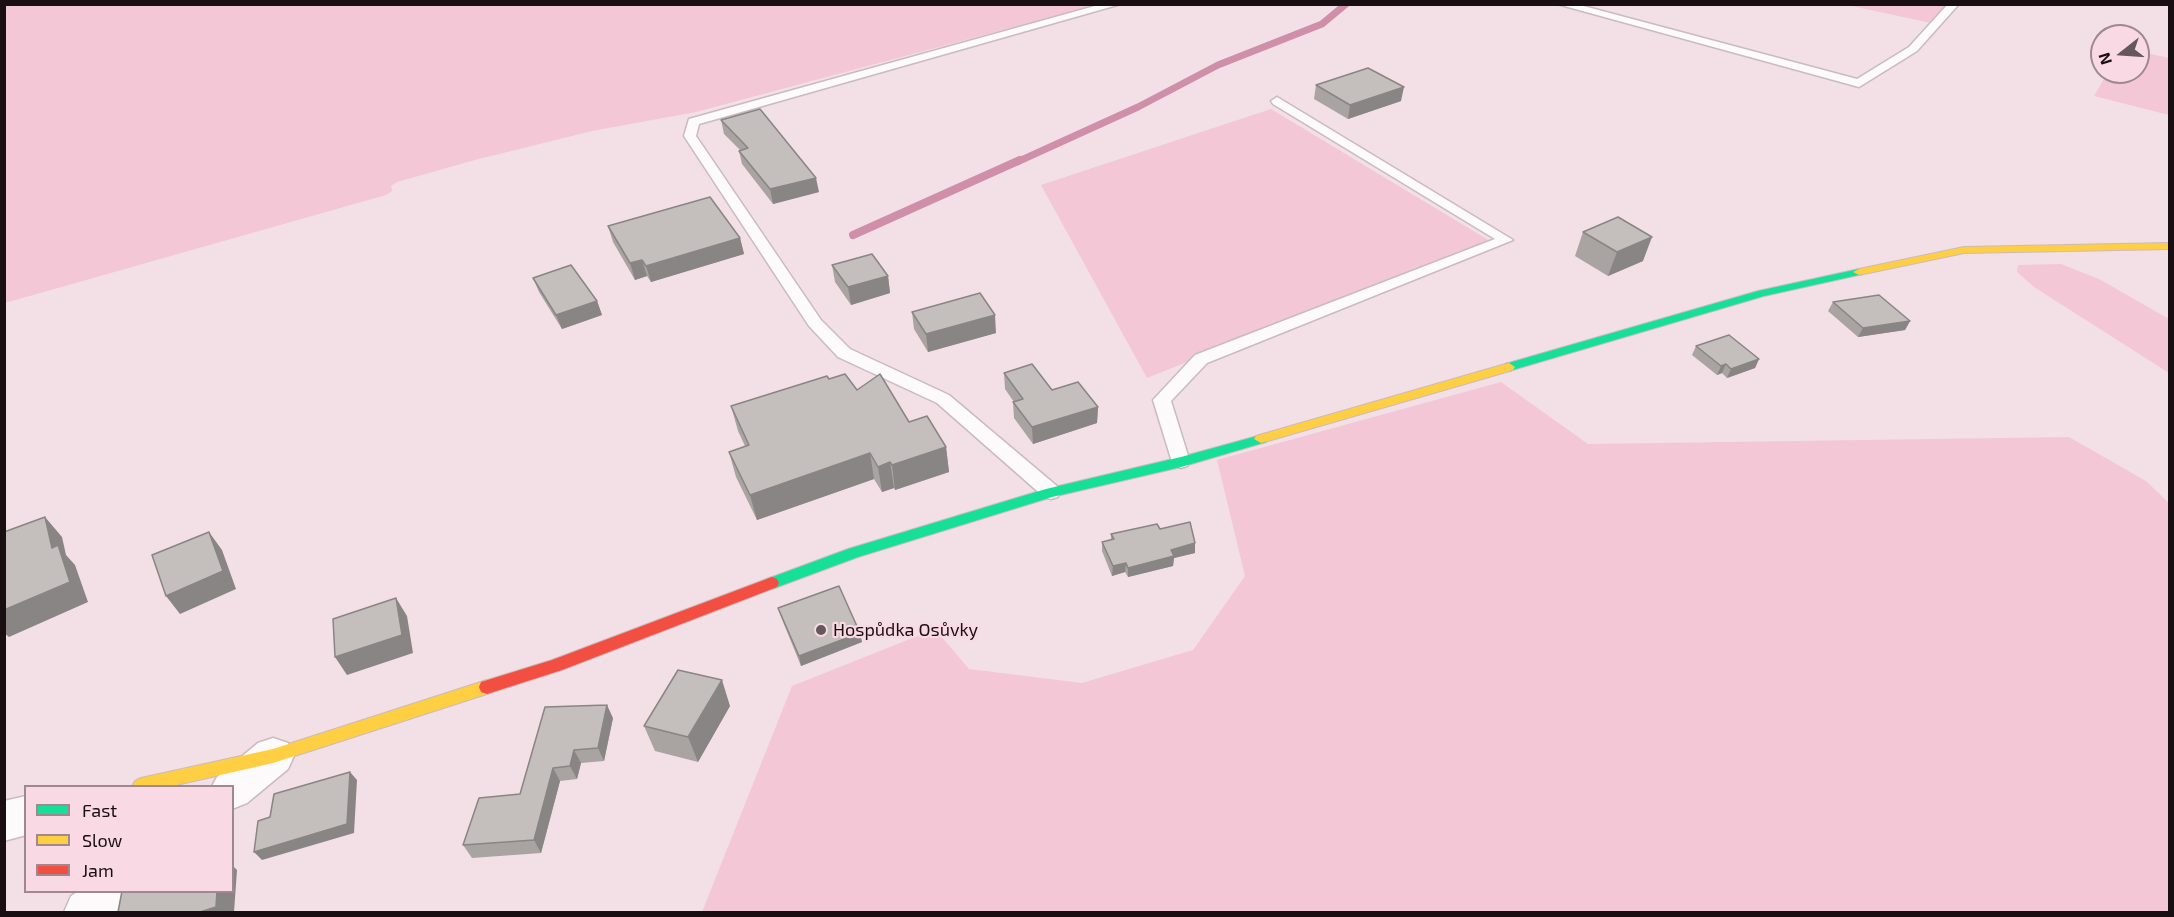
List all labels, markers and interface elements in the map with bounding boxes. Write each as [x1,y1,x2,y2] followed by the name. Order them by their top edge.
[2090,24,2150,84] north arrow
[2093,51,2115,67] text: N
[833,619,978,641] place label: Hospůdka Osůvky
[814,623,828,637] marker: Hospůdka Osůvky
[24,785,234,893] legend
[82,799,117,821] text: Fast
[82,829,122,851] text: Slow
[82,859,114,881] text: Jam

